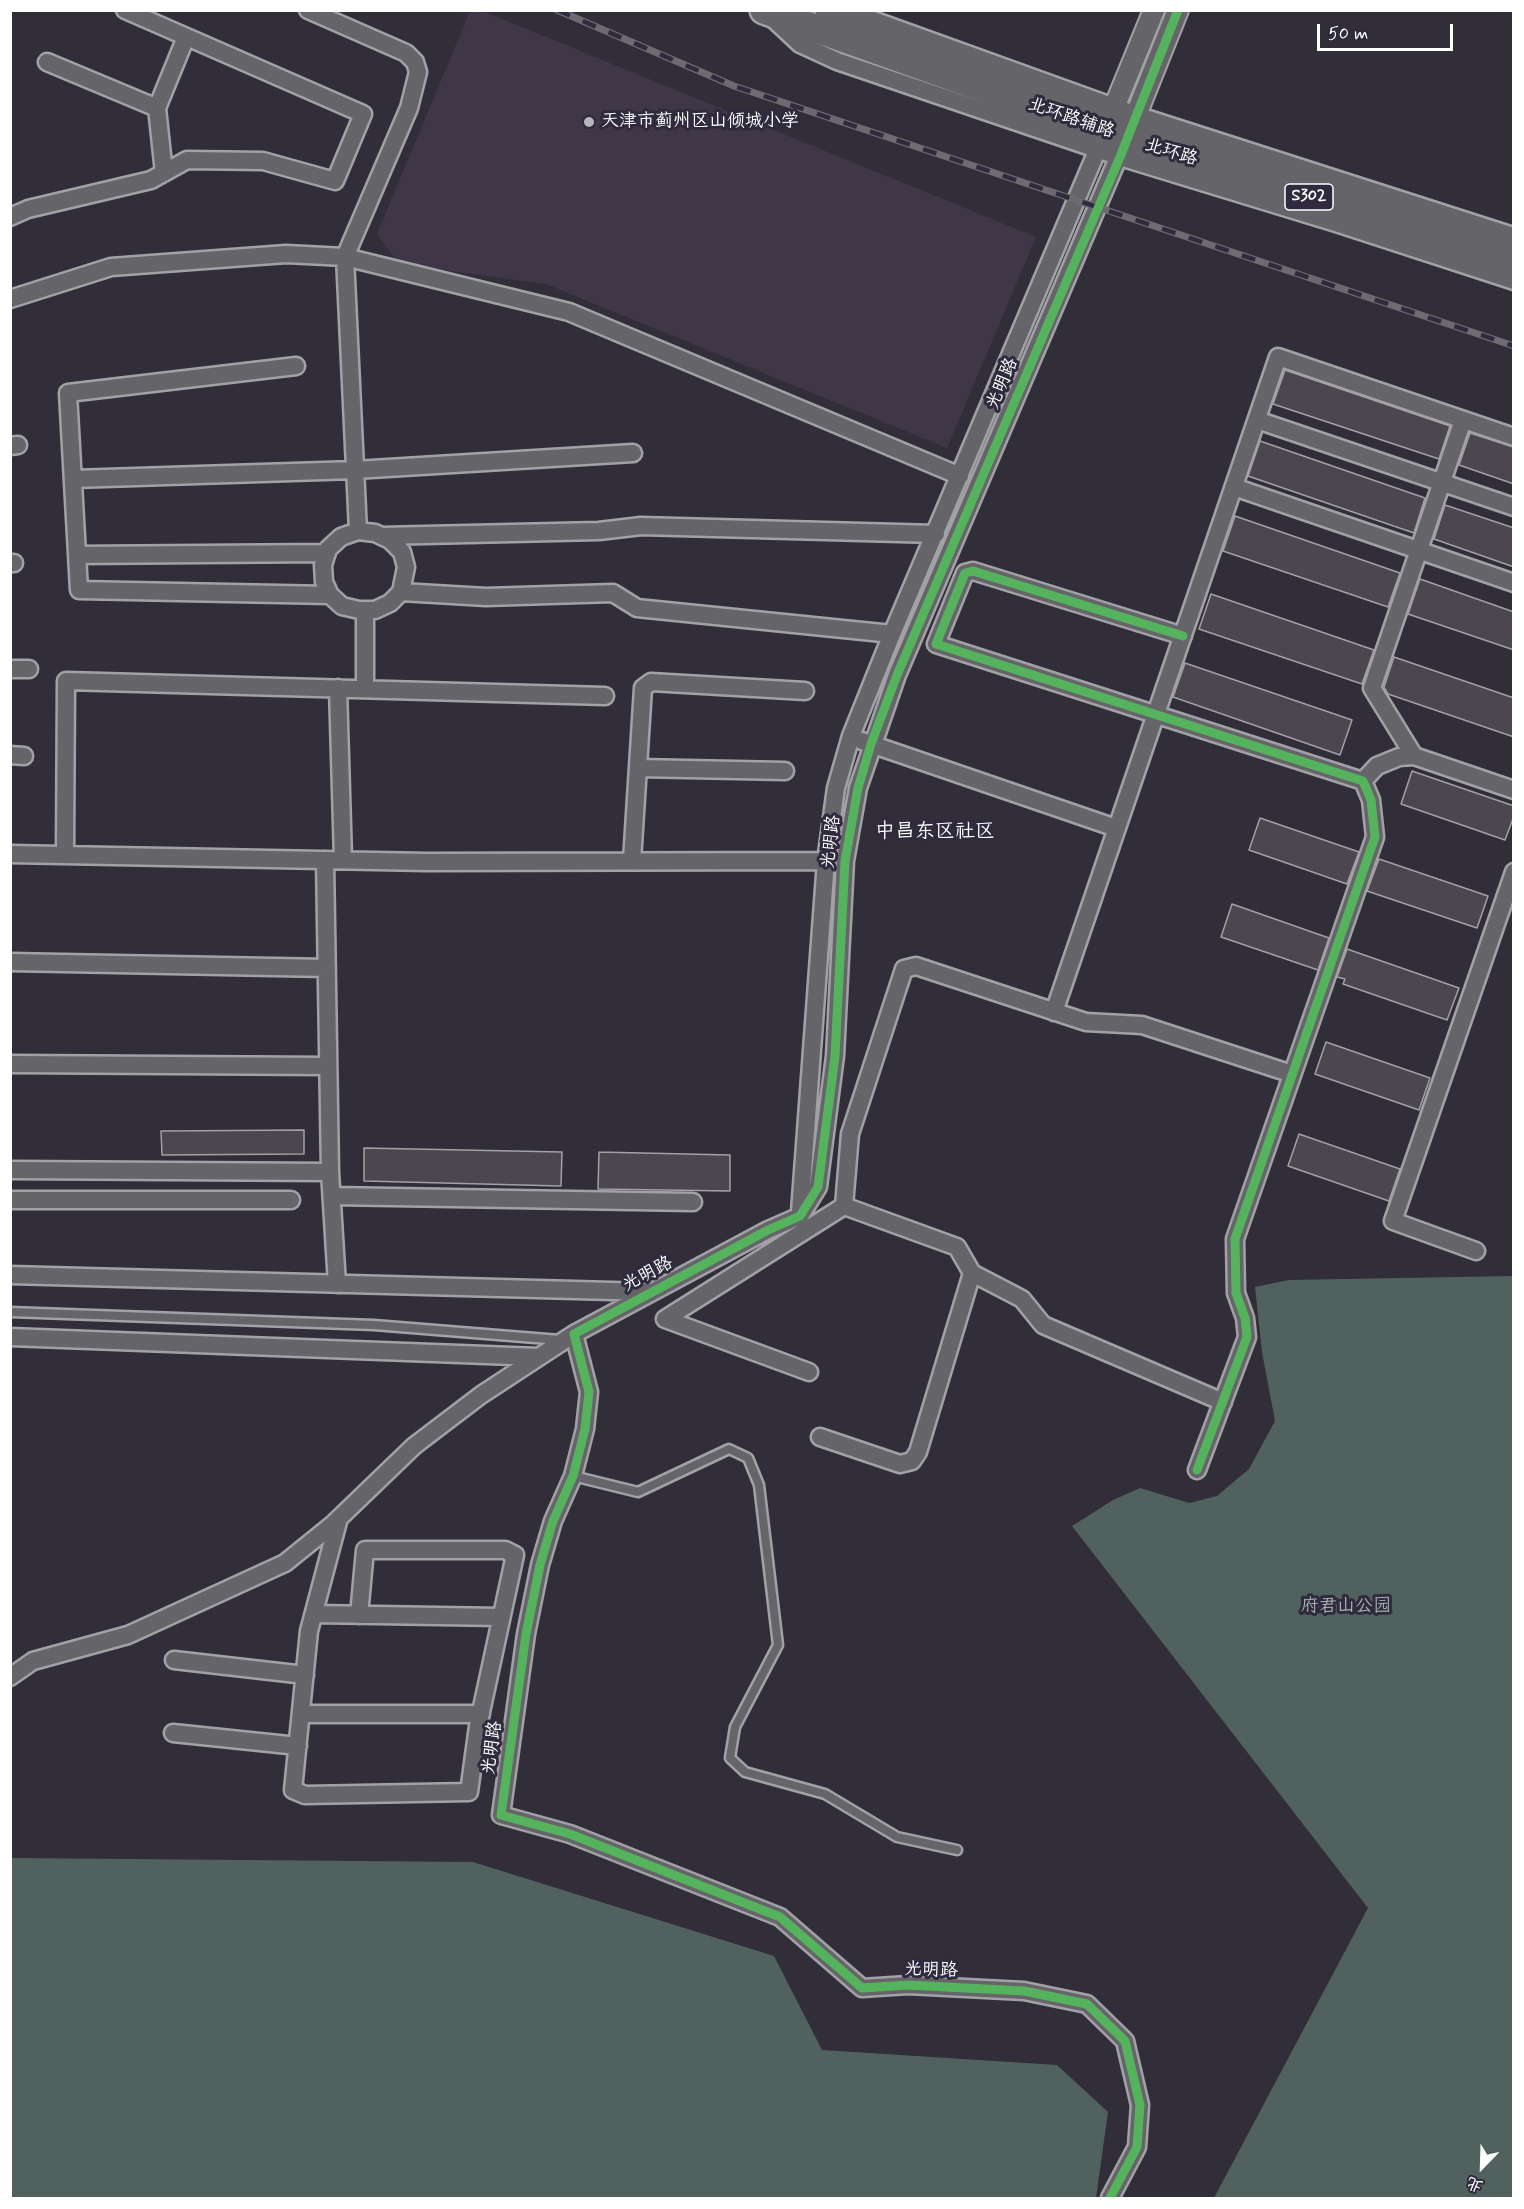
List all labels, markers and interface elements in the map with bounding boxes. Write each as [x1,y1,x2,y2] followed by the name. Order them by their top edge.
[1320,12,1456,50] scale bar
[1328,22,1368,46] text: 50 m
[1025,94,1117,144] street label: 北环路辅路
[601,111,799,133] place label: 天津市蓟州区山倾城小学
[582,115,596,129] marker: 天津市蓟州区山倾城小学
[1142,135,1200,171] street label: 北环路
[1285,184,1333,210] road number: S302
[983,355,1023,413] street label: 光明路
[818,814,846,870] street label: 光明路
[875,821,995,845] district label: 中昌东区社区
[619,1253,677,1297] street label: 光明路
[1301,1596,1391,1618] park label: 府君山公园
[479,1720,507,1776] street label: 光明路
[904,1959,958,1983] street label: 光明路
[1452,2137,1512,2197] north arrow
[1463,2171,1486,2197] text: 北

